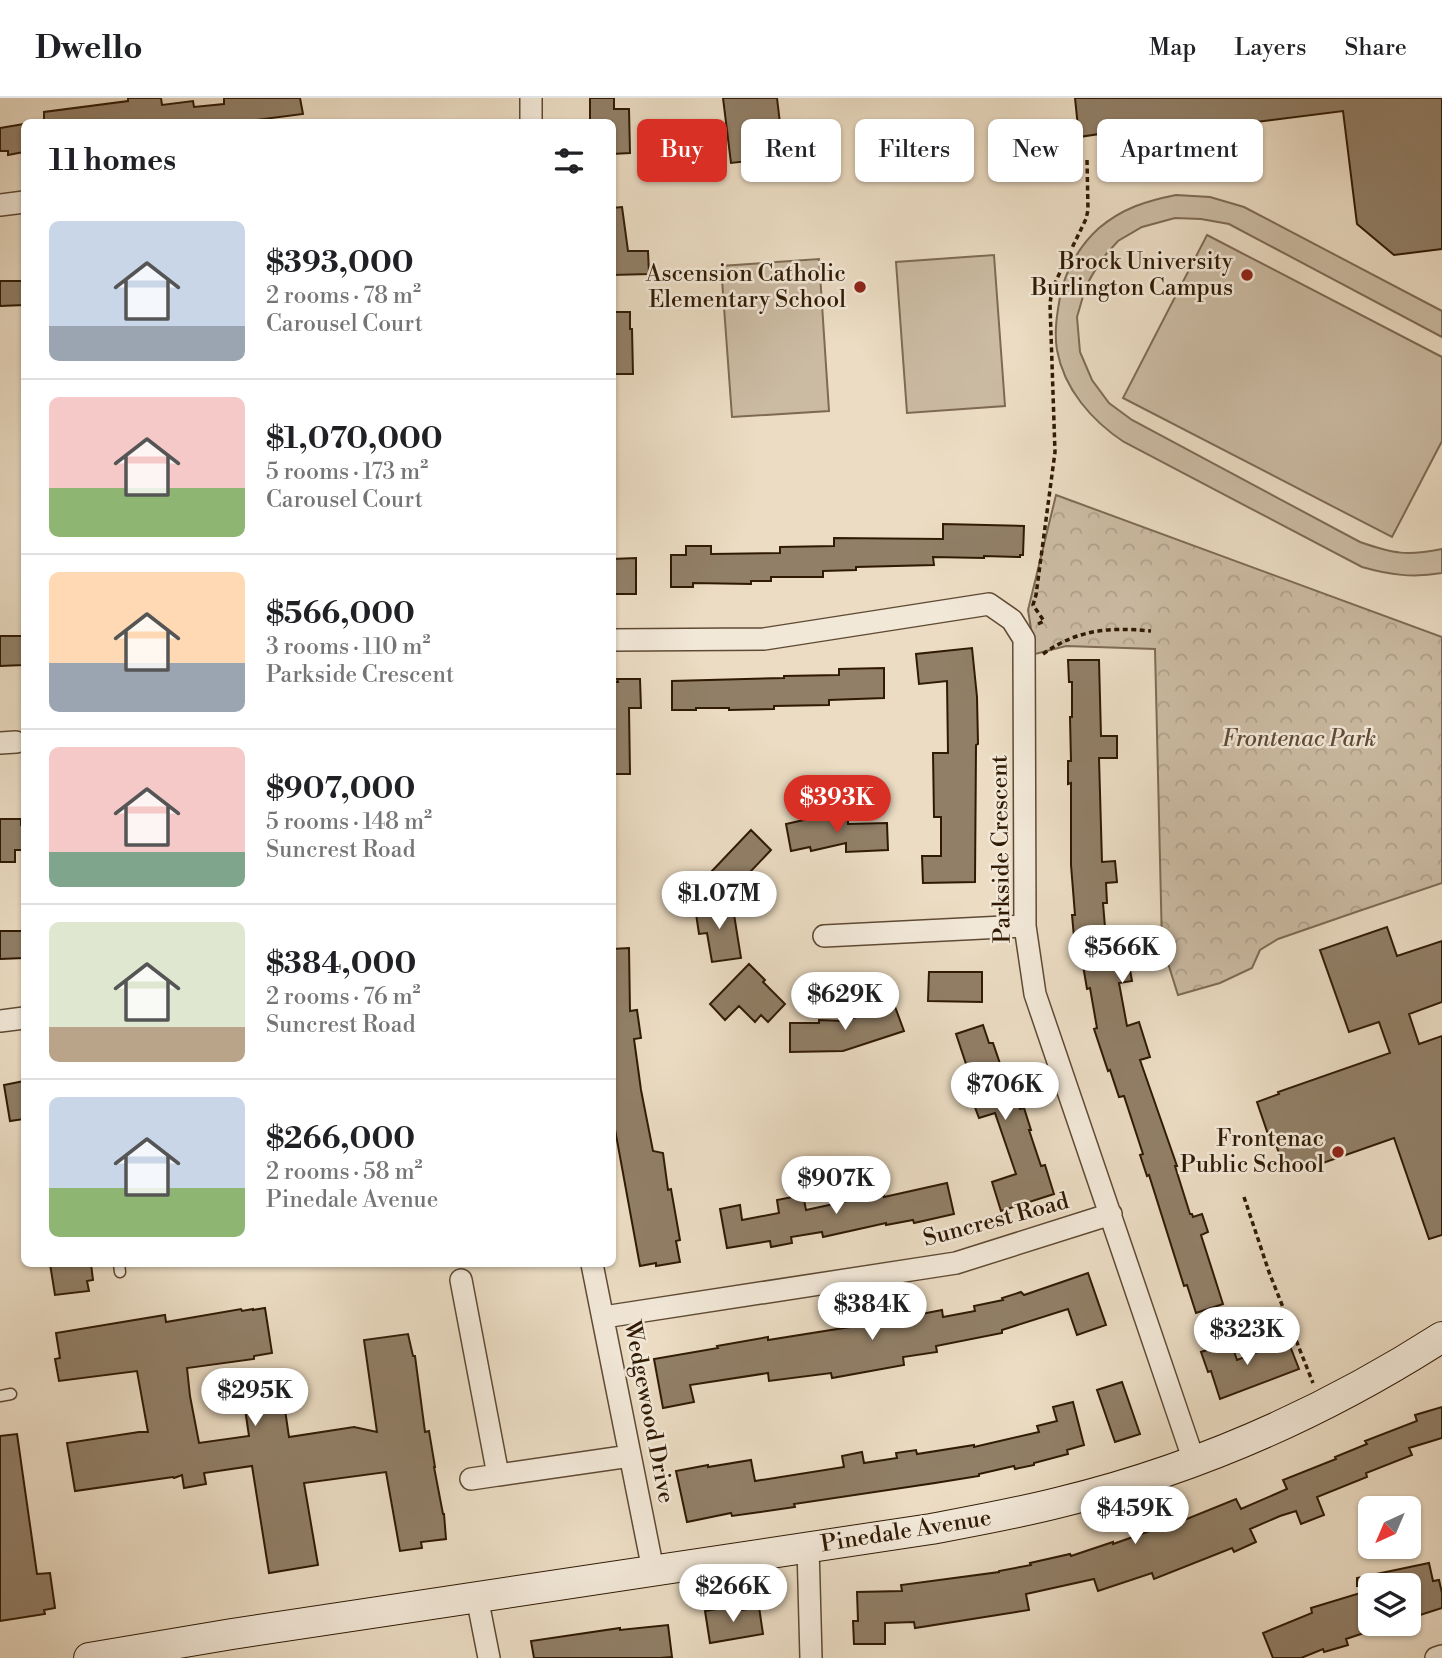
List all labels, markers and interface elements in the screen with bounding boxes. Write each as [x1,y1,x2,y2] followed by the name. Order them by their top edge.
[35,28,143,69] text: Dwello
[1149,33,1196,63] text: Map
[1234,33,1306,63] text: Layers
[1344,33,1407,63] text: Share
[637,119,727,182] chip: Buy
[741,119,841,182] chip: Rent
[855,119,974,182] chip: Filters
[988,119,1083,182] chip: New
[1097,119,1263,182] chip: Apartment
[49,142,176,180] text: 11 homes
[550,142,588,180] icon: filters
[266,244,414,282] text: $393,000
[1030,248,1234,302] place label: Brock University Burlington Campus
[105,249,189,333] icon: home
[645,260,846,314] place label: Ascension Catholic Elementary School
[1239,267,1255,283] marker: Brock University Burlington Campus
[852,279,868,295] marker: Ascension Catholic Elementary School
[266,282,421,310] text: 2 rooms · 78 m²
[266,310,423,338] text: Carousel Court
[266,420,443,458] text: $1,070,000
[105,425,189,509] icon: home
[266,458,428,486] text: 5 rooms · 173 m²
[266,486,423,514] text: Carousel Court
[266,595,415,633] text: $566,000
[105,600,189,684] icon: home
[266,633,430,661] text: 3 rooms · 110 m²
[266,661,454,689] text: Parkside Crescent
[1222,725,1376,753] park label: Frontenac Park
[985,755,1017,943] street label: Parkside Crescent
[266,770,415,808] text: $907,000
[105,775,189,859] icon: home
[788,776,886,835] pin: $393K
[800,784,874,812] text: $393K
[266,808,432,836] text: 5 rooms · 148 m²
[266,836,415,864] text: Suncrest Road
[662,872,776,931] pin: $1.07M
[678,880,760,908] text: $1.07M
[1073,926,1171,985] pin: $566K
[1084,934,1160,962] text: $566K
[266,945,416,983] text: $384,000
[105,950,189,1034] icon: home
[796,972,894,1032] pin: $629K
[807,981,883,1009] text: $629K
[266,983,421,1011] text: 2 rooms · 76 m²
[266,1011,415,1039] text: Suncrest Road
[956,1062,1054,1122] pin: $706K
[967,1071,1043,1099] text: $706K
[266,1120,415,1158] text: $266,000
[105,1125,189,1209] icon: home
[1180,1125,1324,1179] place label: Frontenac Public School
[1330,1144,1346,1160] marker: Frontenac Public School
[787,1156,885,1216] pin: $907K
[266,1158,423,1186] text: 2 rooms · 58 m²
[798,1165,874,1193] text: $907K
[266,1186,438,1214] text: Pinedale Avenue
[920,1187,1072,1253] street label: Suncrest Road
[823,1282,921,1342] pin: $384K
[834,1291,910,1319] text: $384K
[1198,1308,1296,1367] pin: $323K
[1210,1316,1284,1344] text: $323K
[617,1317,680,1506] street label: Wedgewood Drive
[206,1368,304,1428] pin: $295K
[217,1377,293,1405] text: $295K
[1086,1486,1184,1546] pin: $459K
[1097,1495,1173,1523] text: $459K
[1358,1496,1421,1559] north arrow
[1358,1496,1421,1636] map controls
[819,1504,993,1558] street label: Pinedale Avenue
[684,1564,782,1624] pin: $266K
[695,1573,771,1601] text: $266K
[1358,1573,1421,1636] button: layers

